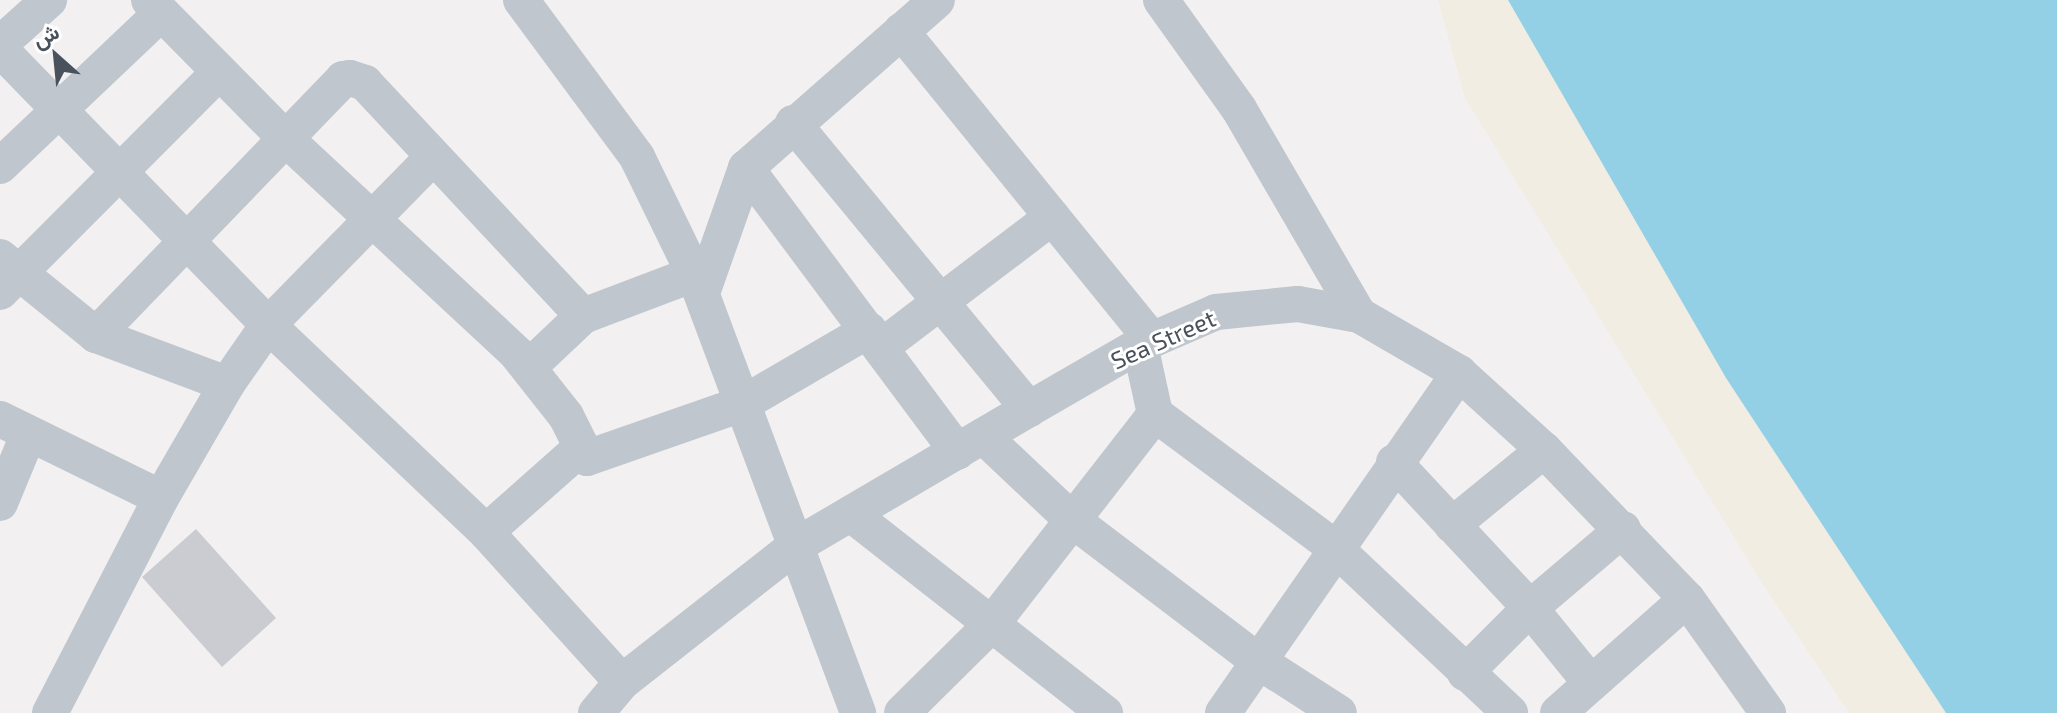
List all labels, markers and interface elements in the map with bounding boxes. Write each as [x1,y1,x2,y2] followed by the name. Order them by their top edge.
[16,16,96,96] north arrow
[27,17,63,52] text: ش
[1106,303,1220,375] street label: Sea Street

